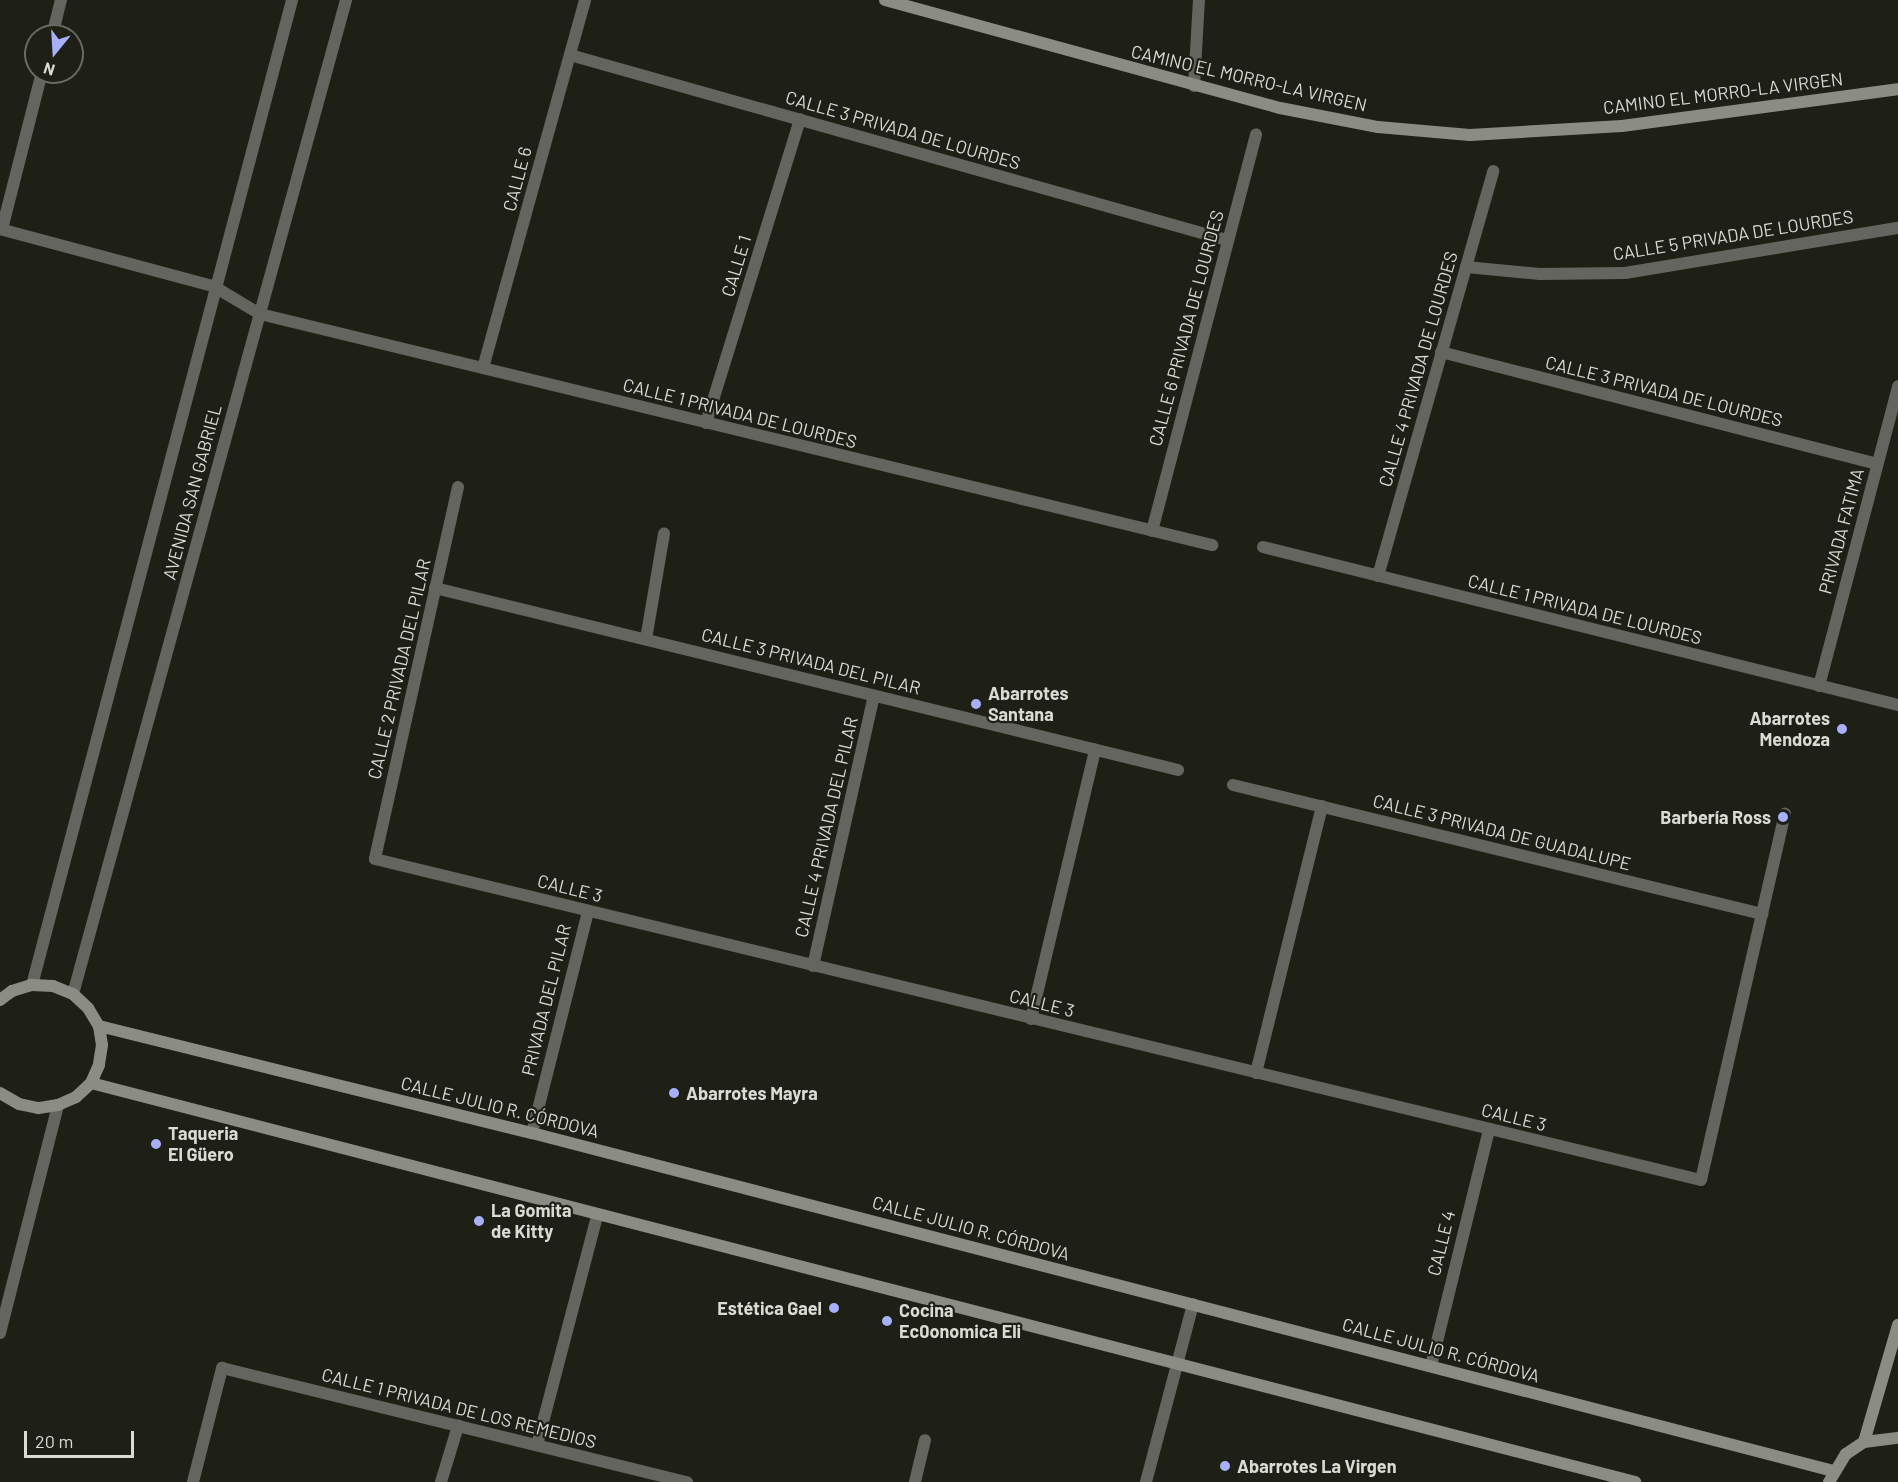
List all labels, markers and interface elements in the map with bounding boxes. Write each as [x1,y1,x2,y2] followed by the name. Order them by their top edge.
[24,24,84,84] north arrow
[1129,40,1369,116] street label: CAMINO EL MORRO-LA VIRGEN
[41,59,57,80] text: N
[1602,68,1844,118] street label: CAMINO EL MORRO-LA VIRGEN
[783,86,1023,174] street label: CALLE 3 PRIVADA DE LOURDES
[498,144,536,214] street label: CALLE 6
[1611,205,1855,265] street label: CALLE 5 PRIVADA DE LOURDES
[1144,208,1228,448] street label: CALLE 6 PRIVADA DE LOURDES
[716,233,756,299] street label: CALLE 1
[1374,249,1462,489] street label: CALLE 4 PRIVADA DE LOURDES
[1543,351,1785,431] street label: CALLE 3 PRIVADA DE LOURDES
[621,373,859,453] street label: CALLE 1 PRIVADA DE LOURDES
[158,402,226,582] street label: AVENIDA SAN GABRIEL
[1814,466,1868,596] street label: PRIVADA FATIMA
[363,557,435,781] street label: CALLE 2 PRIVADA DEL PILAR
[1466,569,1704,649] street label: CALLE 1 PRIVADA DE LOURDES
[699,623,923,699] street label: CALLE 3 PRIVADA DEL PILAR
[988,683,1069,726] place label: Abarrotes Santana
[969,697,983,711] marker: Abarrotes Santana
[1749,708,1830,750] place label: Abarrotes Mendoza
[790,715,862,939] street label: CALLE 4 PRIVADA DEL PILAR
[1835,722,1849,736] marker: Abarrotes Mendoza
[1371,789,1633,875] street label: CALLE 3 PRIVADA DE GUADALUPE
[1660,806,1771,828] place label: Barbería Ross
[1776,810,1790,824] marker: Barbería Ross
[535,870,605,906] street label: CALLE 3
[517,922,575,1078] street label: PRIVADA DEL PILAR
[1007,985,1077,1021] street label: CALLE 3
[399,1072,601,1142] street label: CALLE JULIO R. CÓRDOVA
[686,1082,818,1104] place label: Abarrotes Mayra
[667,1086,681,1100] marker: Abarrotes Mayra
[1479,1099,1549,1135] street label: CALLE 3
[168,1123,238,1166] place label: Taqueria El Güero
[149,1137,163,1151] marker: Taqueria El Güero
[870,1191,1072,1265] street label: CALLE JULIO R. CÓRDOVA
[491,1200,571,1242] place label: La Gomita de Kitty
[1422,1208,1460,1278] street label: CALLE 4
[472,1214,486,1228] marker: La Gomita de Kitty
[717,1297,822,1319] place label: Estética Gael
[899,1300,1021,1342] place label: Cocina Ec0onomica Eli
[827,1301,841,1315] marker: Estética Gael
[1340,1313,1542,1387] street label: CALLE JULIO R. CÓRDOVA
[880,1314,894,1328] marker: Cocina Ec0onomica Eli
[319,1363,599,1453] street label: CALLE 1 PRIVADA DE LOS REMEDIOS
[27,1419,136,1457] scale bar
[35,1430,73,1452] text: 20 m
[1237,1455,1396,1477] place label: Abarrotes La Virgen
[1218,1459,1232,1473] marker: Abarrotes La Virgen

